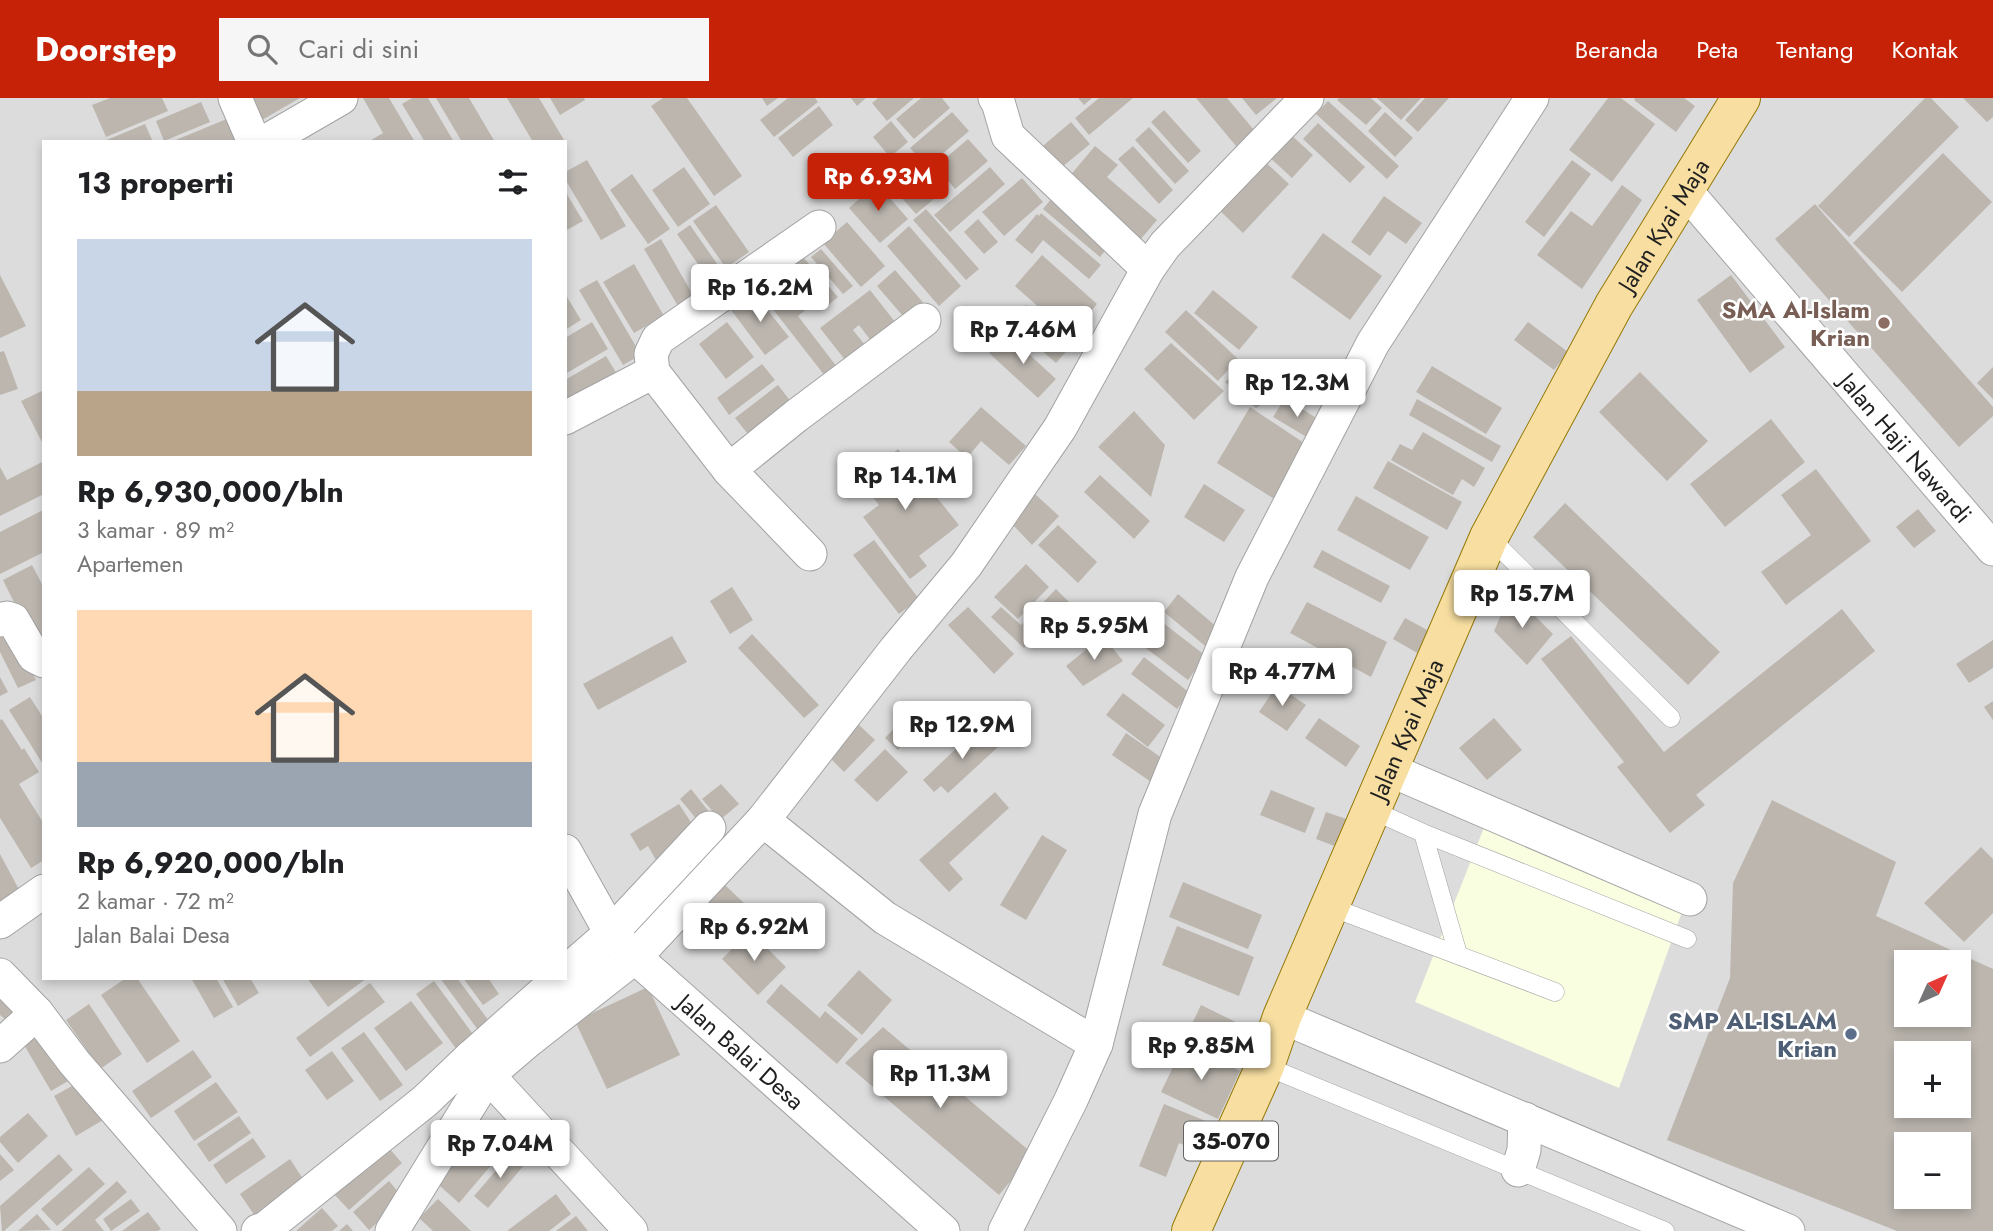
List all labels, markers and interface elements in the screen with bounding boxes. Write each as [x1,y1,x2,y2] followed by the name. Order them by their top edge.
[219,18,709,81] search box
[35,26,177,73] text: Doorstep
[243,30,281,68] icon: search
[299,30,419,68] text: Cari di sini
[1575,32,1658,67] text: Beranda
[1696,32,1738,67] text: Peta
[1776,32,1854,67] text: Tentang
[1892,32,1958,67] text: Kontak
[1607,151,1717,301] street label: Jalan Kyai Maja
[806,153,950,213] pin: Rp 6.93M
[824,159,932,193] text: Rp 6.93M
[77,161,234,204] text: 13 properti
[494,163,532,201] icon: filters
[688,264,832,324] pin: Rp 16.2M
[707,270,813,304] text: Rp 16.2M
[242,284,368,410] icon: home
[1722,292,1870,355] place label: SMA Al-Islam Krian
[951,306,1095,366] pin: Rp 7.46M
[970,312,1076,346] text: Rp 7.46M
[1876,315,1892,331] marker: SMA Al-Islam Krian
[1225,360,1369,419] pin: Rp 12.3M
[1829,363,1981,531] street label: Jalan Haji Nawardi
[1245,365,1349,399] text: Rp 12.3M
[833,452,977,512] pin: Rp 14.1M
[853,458,957,492] text: Rp 14.1M
[77,470,344,513] text: Rp 6,930,000/bln
[77,513,234,547] text: 3 kamar · 89 m²
[77,547,183,581] text: Apartemen
[1450,570,1594,630] pin: Rp 15.7M
[1470,576,1574,610] text: Rp 15.7M
[1022,602,1166,662] pin: Rp 5.95M
[1040,608,1148,642] text: Rp 5.95M
[1210,648,1354,708] pin: Rp 4.77M
[1359,653,1452,808] street label: Jalan Kyai Maja
[1228,654,1336,688] text: Rp 4.77M
[242,655,368,781] icon: home
[890,702,1034,761] pin: Rp 12.9M
[909,707,1015,741] text: Rp 12.9M
[77,841,345,884] text: Rp 6,920,000/bln
[77,884,234,918] text: 2 kamar · 72 m²
[682,904,826,963] pin: Rp 6.92M
[699,909,809,943] text: Rp 6.92M
[77,918,230,952] text: Jalan Balai Desa
[1894,950,1970,1027] north arrow
[1894,950,1971,1209] map controls
[668,983,812,1118] street label: Jalan Balai Desa
[1668,1003,1837,1066] place label: SMP AL-ISLAM Krian
[1129,1023,1273,1082] pin: Rp 9.85M
[1843,1026,1859,1042] marker: SMP AL-ISLAM Krian
[1148,1028,1254,1062] text: Rp 9.85M
[1894,1041,1971,1118] button: +
[868,1051,1012,1110] pin: Rp 11.3M
[889,1056,991,1090] text: Rp 11.3M
[428,1121,572,1180] pin: Rp 7.04M
[1184,1122,1278,1160] road number: 35-070
[447,1126,553,1160] text: Rp 7.04M
[1894,1132,1971,1209] button: −

